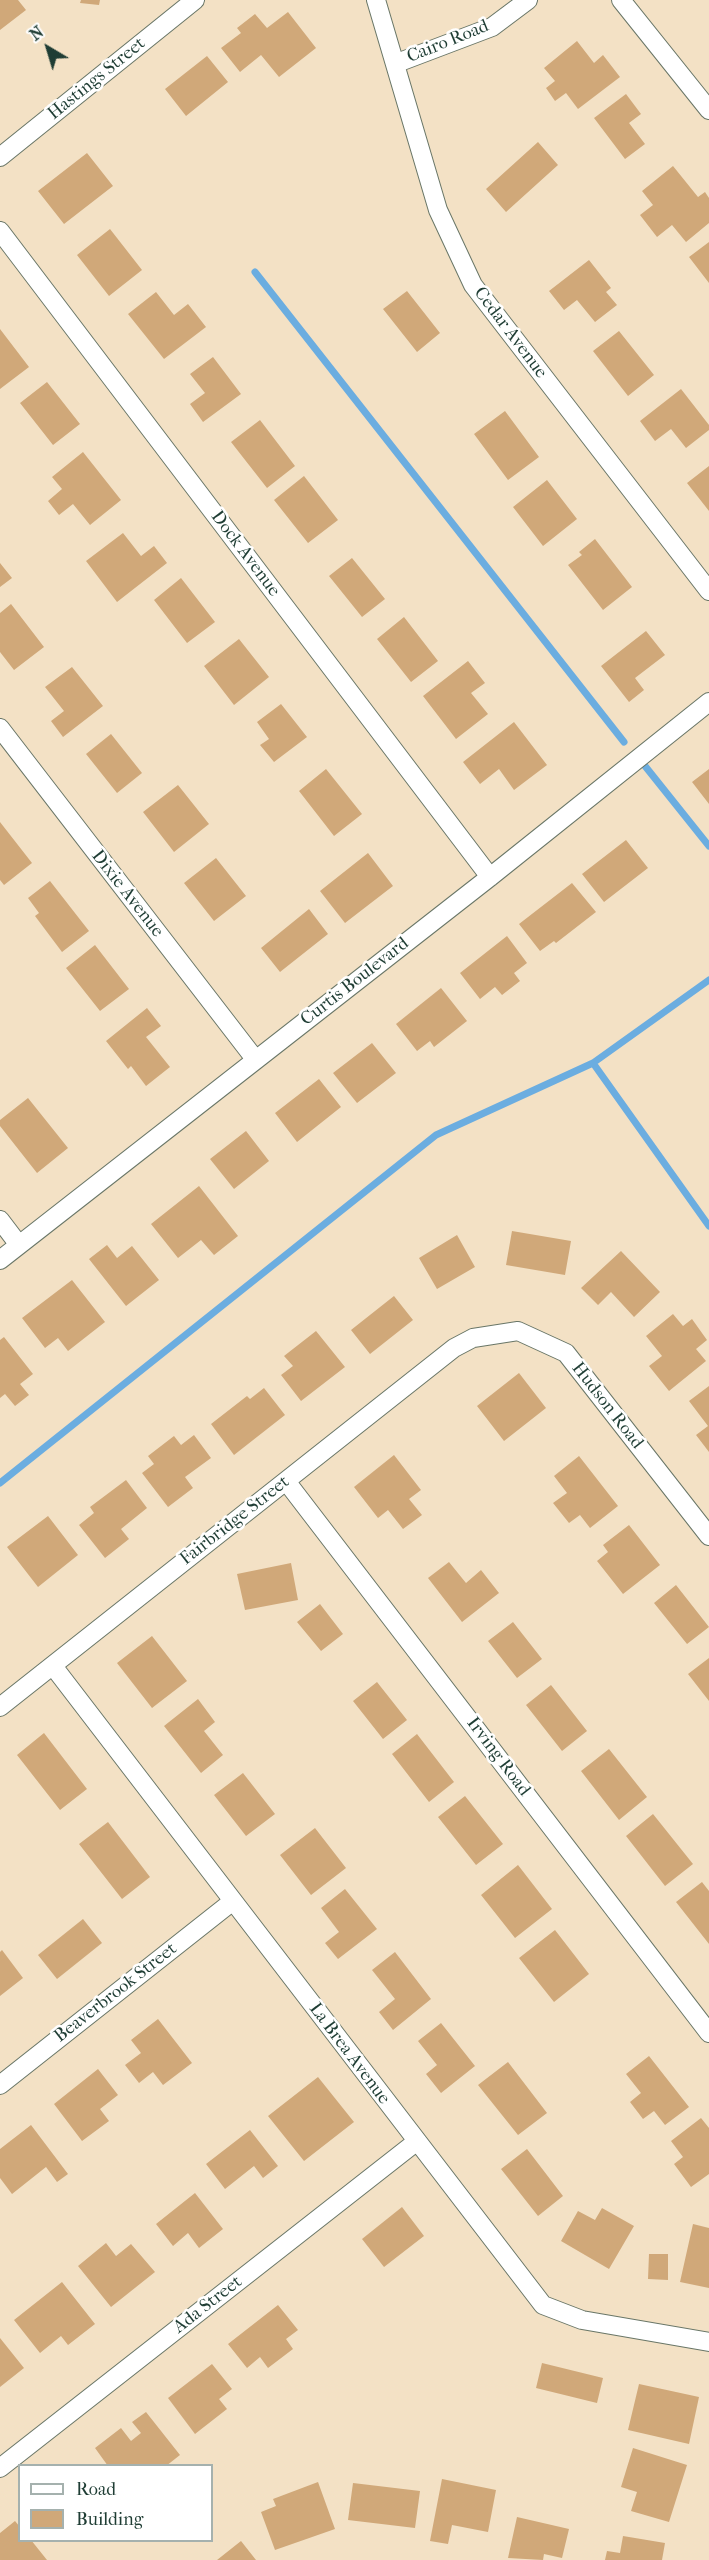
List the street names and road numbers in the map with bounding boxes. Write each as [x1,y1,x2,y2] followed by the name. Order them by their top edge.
[404,16,492,68] street label: Cairo Road
[44,33,150,125] street label: Hastings Street
[469,283,551,383] street label: Cedar Avenue
[206,507,284,601] street label: Dock Avenue
[86,846,168,942] street label: Dixie Avenue
[297,933,413,1031] street label: Curtis Boulevard
[566,1358,648,1454] street label: Hudson Road
[176,1472,294,1570] street label: Fairbridge Street
[461,1713,535,1801] street label: Irving Road
[50,1938,182,2048] street label: Beaverbrook Street
[304,1999,394,2109] street label: La Brea Avenue
[169,2272,247,2338] street label: Ada Street

